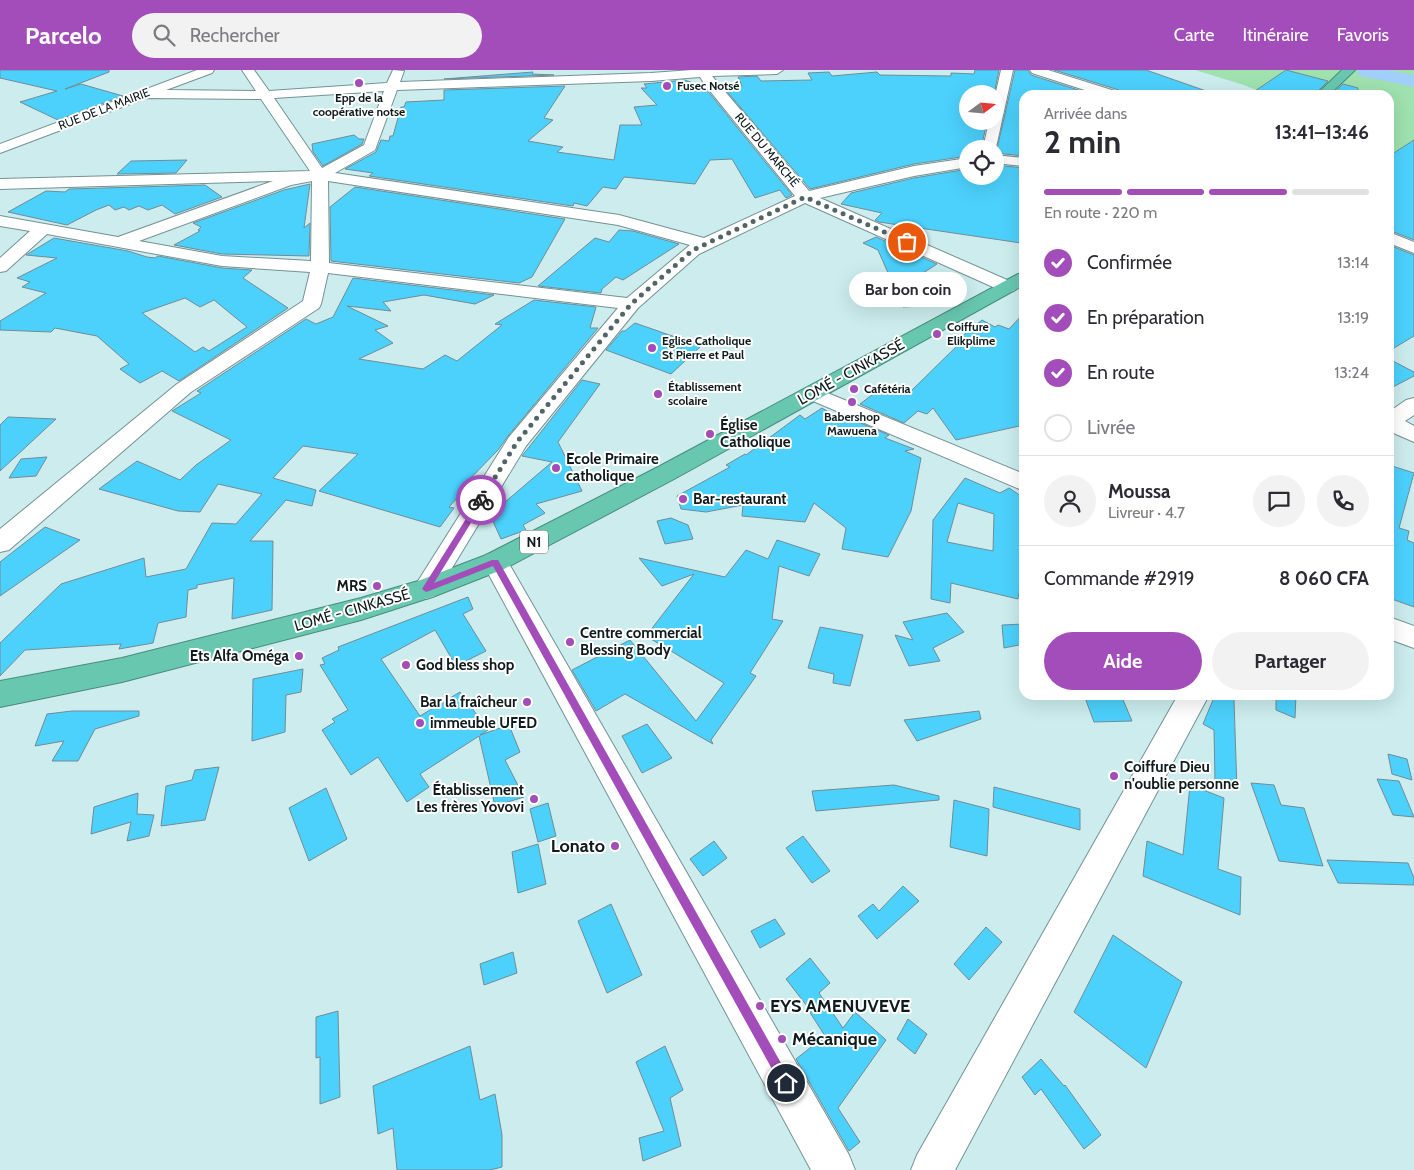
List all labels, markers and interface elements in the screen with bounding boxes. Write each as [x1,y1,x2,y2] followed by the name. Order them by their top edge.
[132,13,482,58] search box
[25,21,102,50] text: Parcelo
[150,21,178,49] icon: search
[190,24,280,47] text: Rechercher
[1174,24,1214,46] text: Carte
[1242,24,1309,46] text: Itinéraire
[1337,24,1389,46] text: Favoris
[353,77,365,89] marker: Epp de la coopérative notse
[677,78,739,93] place label: Fusec Notsé
[661,80,673,92] marker: Fusec Notsé
[56,84,152,133] street label: RUE DE LA MAIRIE
[959,85,1004,130] north arrow
[959,85,1004,185] map controls
[313,90,405,119] place label: Epp de la coopérative notse
[1044,104,1127,123] text: Arrivée dans
[732,110,803,190] street label: RUE DU MARCHÉ
[1275,121,1369,144] text: 13:41–13:46
[1044,122,1121,161] text: 2 min
[959,140,1004,185] button: locate
[1044,203,1157,222] text: En route · 220 m
[886,221,928,263] pin
[893,228,921,256] icon: bag
[1044,249,1072,277] icon: check
[1087,251,1172,274] text: Confirmée
[1337,253,1369,272] text: 13:14
[848,272,966,307] callout: Bar bon coin
[865,280,951,299] text: Bar bon coin
[1044,304,1072,332] icon: check
[1087,306,1204,329] text: En préparation
[1337,308,1369,327] text: 13:19
[947,319,995,348] place label: Coiffure Elikplime
[931,328,943,340] marker: Coiffure Elikplime
[662,333,751,362] place label: Eglise Catholique St Pierre et Paul
[794,334,908,409] street label: LOMÉ - CINKASSÉ
[646,342,658,354] marker: Eglise Catholique St Pierre et Paul
[1044,359,1072,387] icon: check
[1087,361,1154,384] text: En route
[1334,363,1369,382] text: 13:24
[668,379,741,408] place label: Établissement scolaire
[864,381,911,396] place label: Cafétéria
[848,383,860,395] marker: Cafétéria
[652,388,664,400] marker: Établissement scolaire
[846,396,858,408] marker: Babershop Mawuena
[824,409,880,438] place label: Babershop Mawuena
[720,415,791,451] place label: Église Catholique
[1087,416,1135,439] text: Livrée
[704,428,716,440] marker: Église Catholique
[566,450,659,485] place label: Ecole Primaire catholique
[550,462,562,474] marker: Ecole Primaire catholique
[456,475,506,525] courier
[1044,475,1096,527] button: person
[1253,475,1305,527] button: chat
[1317,475,1369,527] button: phone
[1108,480,1170,503] text: Moussa
[467,486,495,514] icon: bike
[693,490,787,508] place label: Bar-restaurant
[677,493,689,505] marker: Bar-restaurant
[1108,503,1185,522] text: Livreur · 4.7
[520,531,548,554] road number: N1
[1044,567,1195,590] text: Commande #2919
[1279,567,1369,590] text: 8 060 CFA
[336,577,367,595] place label: MRS
[371,580,383,592] marker: MRS
[292,584,412,635] street label: LOMÉ - CINKASSÉ
[580,624,702,659] place label: Centre commercial Blessing Body
[1044,632,1202,690] button: Aide
[1212,632,1369,690] button: Partager
[564,636,576,648] marker: Centre commercial Blessing Body
[190,647,290,665] place label: Ets Alfa Oméga
[293,650,305,662] marker: Ets Alfa Oméga
[416,656,515,674] place label: God bless shop
[400,659,412,671] marker: God bless shop
[420,693,517,711] place label: Bar la fraîcheur
[521,696,533,708] marker: Bar la fraîcheur
[430,714,537,732] place label: immeuble UFED
[414,717,426,729] marker: immeuble UFED
[1124,758,1239,793] place label: Coiffure Dieu n'oublie personne
[1108,770,1120,782] marker: Coiffure Dieu n'oublie personne
[416,780,524,816] place label: Établissement Les frères Yovovi
[528,793,540,805] marker: Établissement Les frères Yovovi
[551,835,605,857] place label: Lonato
[609,840,621,852] marker: Lonato
[770,995,910,1017] place label: EYS AMENUVEVE
[754,1000,766,1012] marker: EYS AMENUVEVE
[792,1028,877,1050] place label: Mécanique
[776,1033,788,1045] marker: Mécanique
[765,1062,807,1104] pin
[772,1069,800,1097] icon: home

